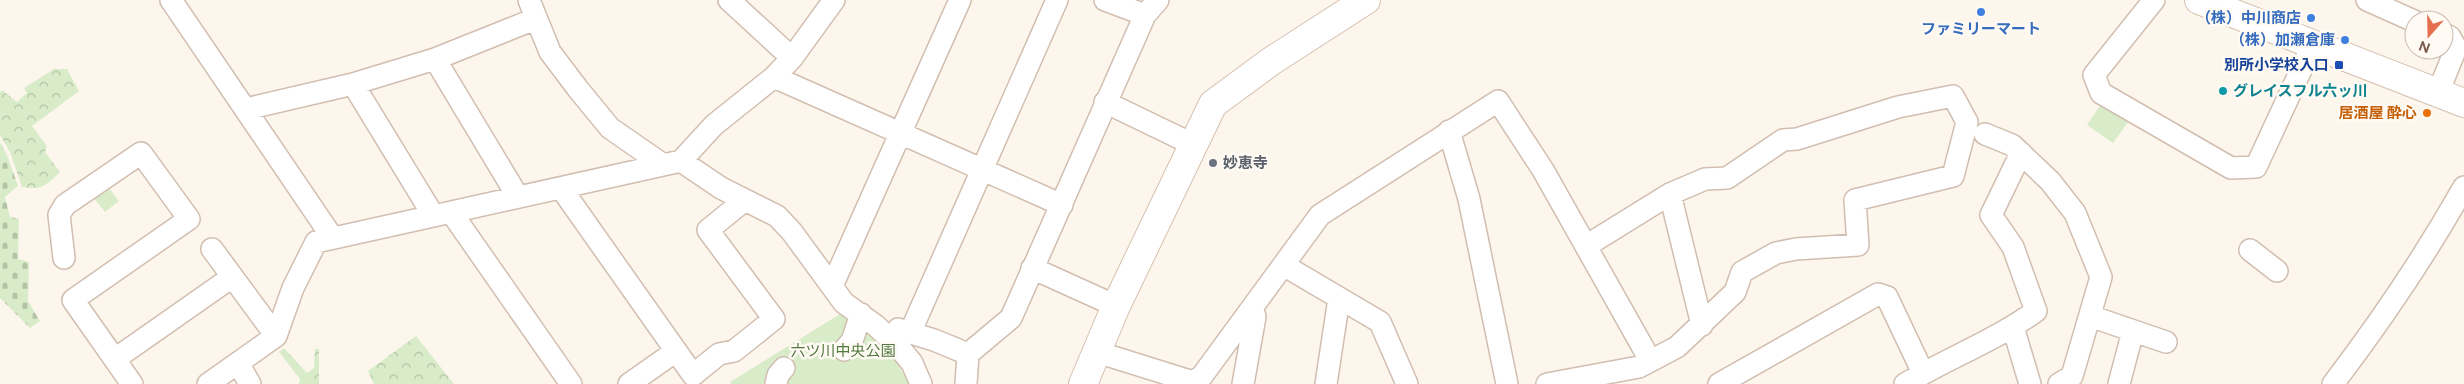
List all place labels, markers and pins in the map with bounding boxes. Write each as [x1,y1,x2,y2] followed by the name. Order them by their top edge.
[1975,6,1987,18] marker: ファミリーマート
[2196,9,2301,27] place label: （株）中川商店
[2305,12,2317,24] marker: （株）中川商店
[1921,20,2041,38] place label: ファミリーマート
[2230,31,2335,49] place label: （株）加瀬倉庫
[2339,34,2351,46] marker: （株）加瀬倉庫
[2224,56,2329,74] place label: 別所小学校入口
[2333,59,2345,71] marker: 別所小学校入口
[2233,82,2368,100] place label: グレイスフル六ッ川
[2217,85,2229,97] marker: グレイスフル六ッ川
[2338,104,2417,122] place label: 居酒屋 酔心
[2421,107,2433,119] marker: 居酒屋 酔心
[1223,154,1268,172] place label: 妙恵寺
[1207,157,1219,169] marker: 妙恵寺

